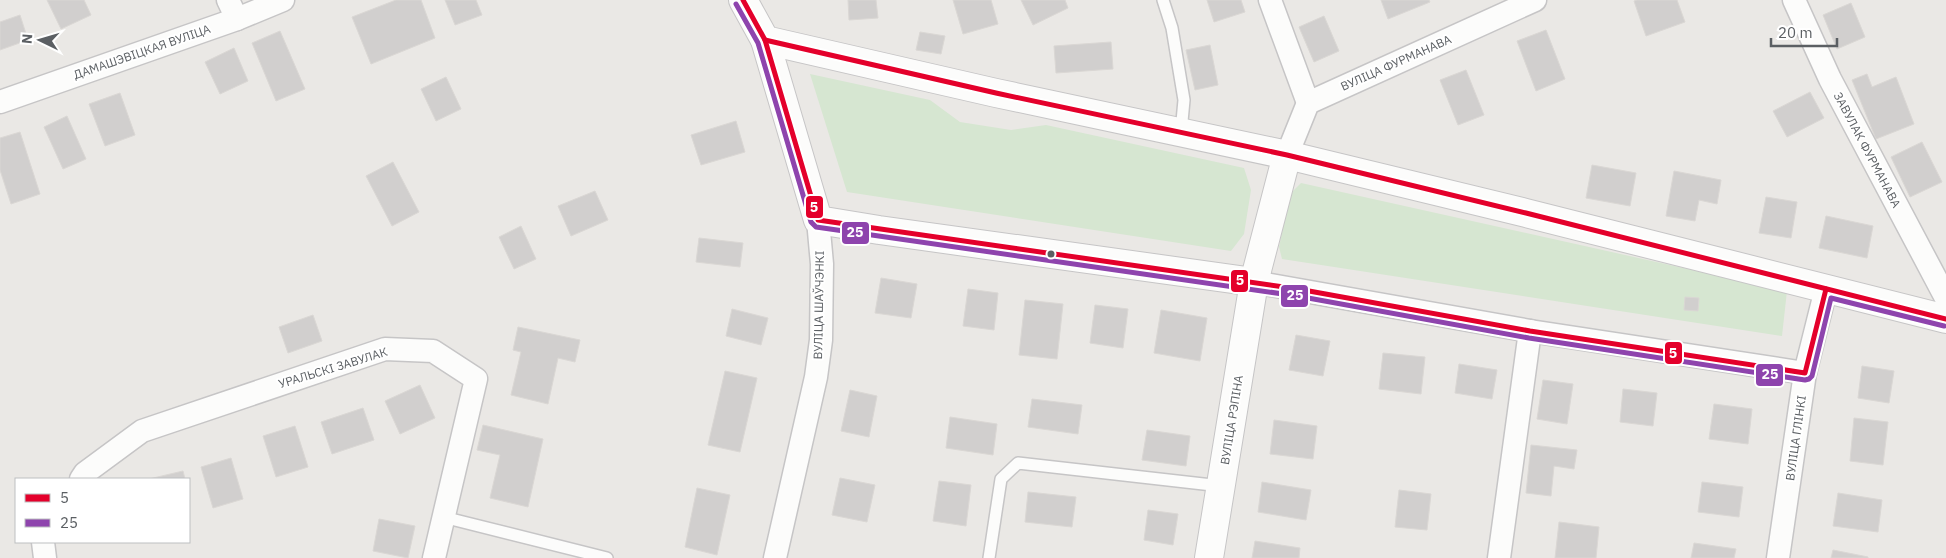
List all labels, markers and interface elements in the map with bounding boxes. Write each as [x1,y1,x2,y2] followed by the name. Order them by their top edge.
[15,15,65,65] north arrow
[1771,15,1837,47] scale bar
[71,21,213,82] street label: ДАМАШЭВІЦКАЯ ВУЛІЦА
[1778,23,1813,42] text: 20 m
[1338,31,1454,94] street label: ВУЛІЦА ФУРМАНАВА
[18,33,36,45] text: N
[1831,89,1904,210] street label: ЗАВУЛАК ФУРМАНАВА
[805,195,824,219] line badge: 5
[810,198,818,216] text: 5
[841,221,870,245] line badge: 25
[847,223,863,241] text: 25
[1046,249,1056,259] unlabelled marker
[810,250,827,360] street label: ВУЛІЦА ШАЎЧЭНКІ
[1230,269,1249,293] line badge: 5
[1236,271,1244,289] text: 5
[1280,284,1309,308] line badge: 25
[1287,286,1303,304] text: 25
[1664,341,1683,365] line badge: 5
[277,344,389,391] street label: УРАЛЬСКІ ЗАВУЛАК
[1669,344,1677,362] text: 5
[1755,363,1784,387] line badge: 25
[1762,365,1778,383] text: 25
[1217,374,1246,466] street label: ВУЛІЦА РЭПІНА
[1782,394,1809,482] street label: ВУЛІЦА ГЛІНКІ
[15,478,190,543] legend
[60,488,69,507] text: 5
[60,513,78,532] text: 25

